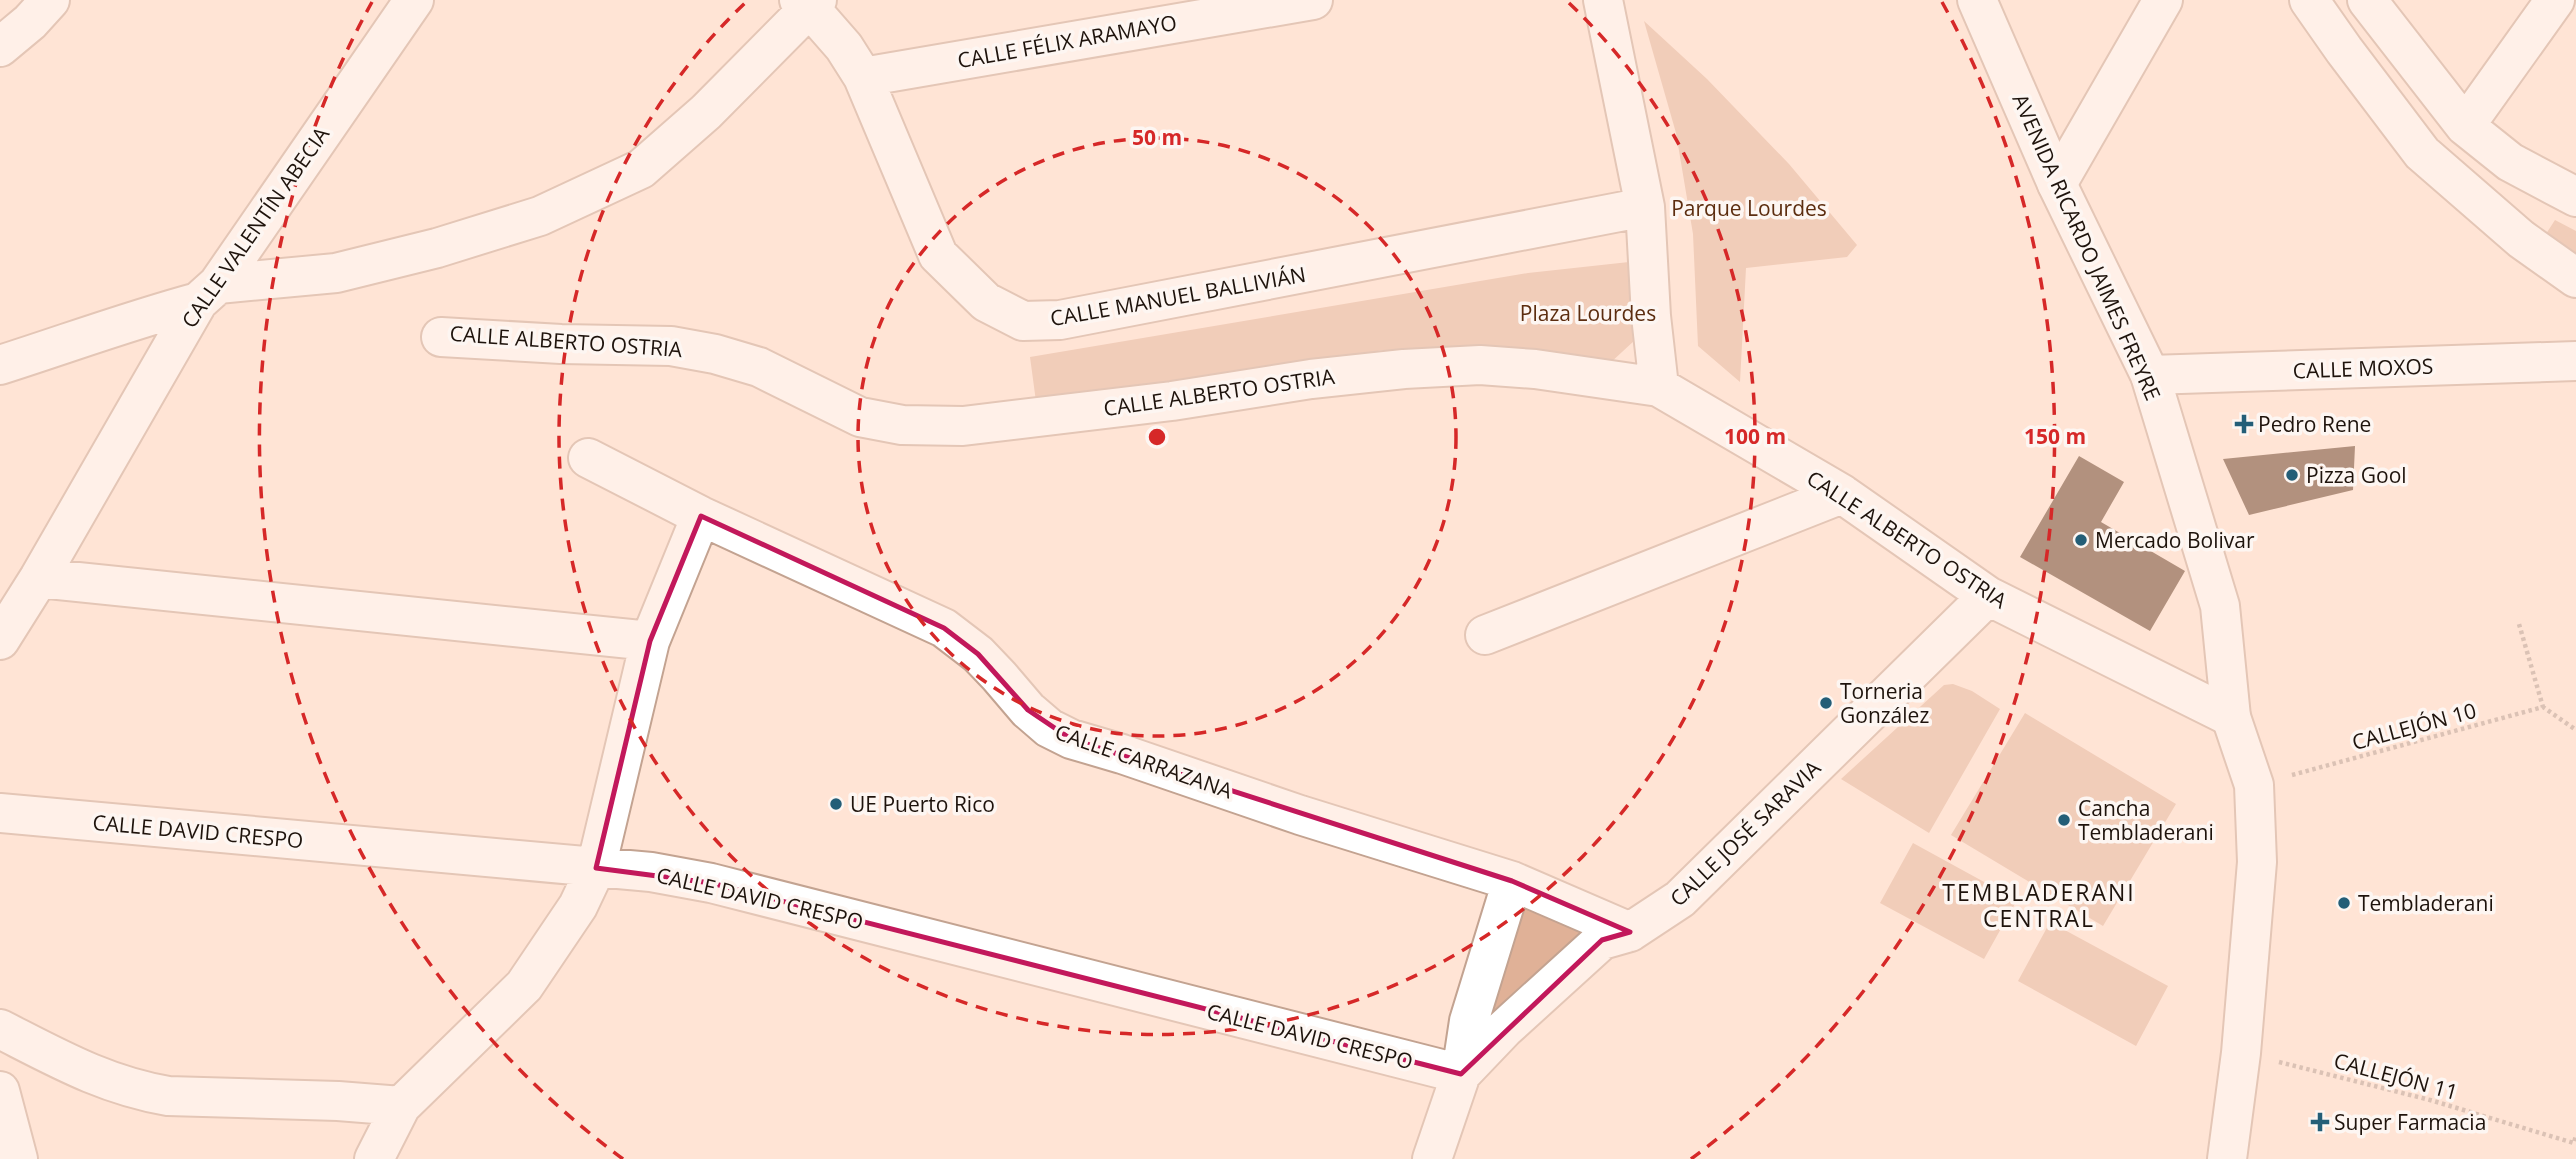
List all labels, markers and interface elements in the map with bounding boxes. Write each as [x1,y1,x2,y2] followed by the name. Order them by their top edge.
[955,8,1179,74] street label: CALLE FÉLIX ARAMAYO
[2007,89,2167,405] street label: AVENIDA RICARDO JAIMES FREYRE
[175,120,336,333] street label: CALLE VALENTÍN ABECIA
[1132,123,1182,151] text: 50 m
[1671,194,1827,222] park label: Parque Lourdes
[1048,260,1308,332] street label: CALLE MANUEL BALLIVIÁN
[1520,299,1656,327] park label: Plaza Lourdes
[449,319,684,363] street label: CALLE ALBERTO OSTRIA
[2292,352,2434,384] street label: CALLE MOXOS
[1102,362,1337,422] street label: CALLE ALBERTO OSTRIA
[2258,410,2371,438] place label: Pedro Rene
[2236,416,2252,432] marker: Pedro Rene
[1724,422,1786,450] text: 100 m
[2024,422,2086,450] text: 150 m
[1145,425,1169,449] centre of rings
[2306,461,2407,489] place label: Pizza Gool
[1802,464,2013,615] street label: CALLE ALBERTO OSTRIA
[2284,467,2300,483] marker: Pizza Gool
[2095,526,2255,554] place label: Mercado Bolivar
[2073,532,2089,548] marker: Mercado Bolivar
[1840,677,1929,729] place label: Torneria González
[1818,695,1834,711] marker: Torneria González
[2349,696,2479,756] street label: CALLEJÓN 10
[1052,718,1237,805] street label: CALLE CARRAZANA
[1664,753,1827,912] street label: CALLE JOSÉ SARAVIA
[850,790,995,818] place label: UE Puerto Rico
[2078,794,2214,846] place label: Cancha Tembladerani
[828,796,844,812] marker: UE Puerto Rico
[91,808,305,854] street label: CALLE DAVID CRESPO
[2056,812,2072,828] marker: Cancha Tembladerani
[654,861,866,935] street label: CALLE DAVID CRESPO
[1942,876,2136,934] district label: TEMBLADERANI CENTRAL
[2358,889,2494,917] place label: Tembladerani
[2336,895,2352,911] marker: Tembladerani
[1204,997,1416,1075] street label: CALLE DAVID CRESPO
[2331,1046,2461,1106] street label: CALLEJÓN 11
[2334,1108,2486,1136] place label: Super Farmacia
[2312,1114,2328,1130] marker: Super Farmacia

